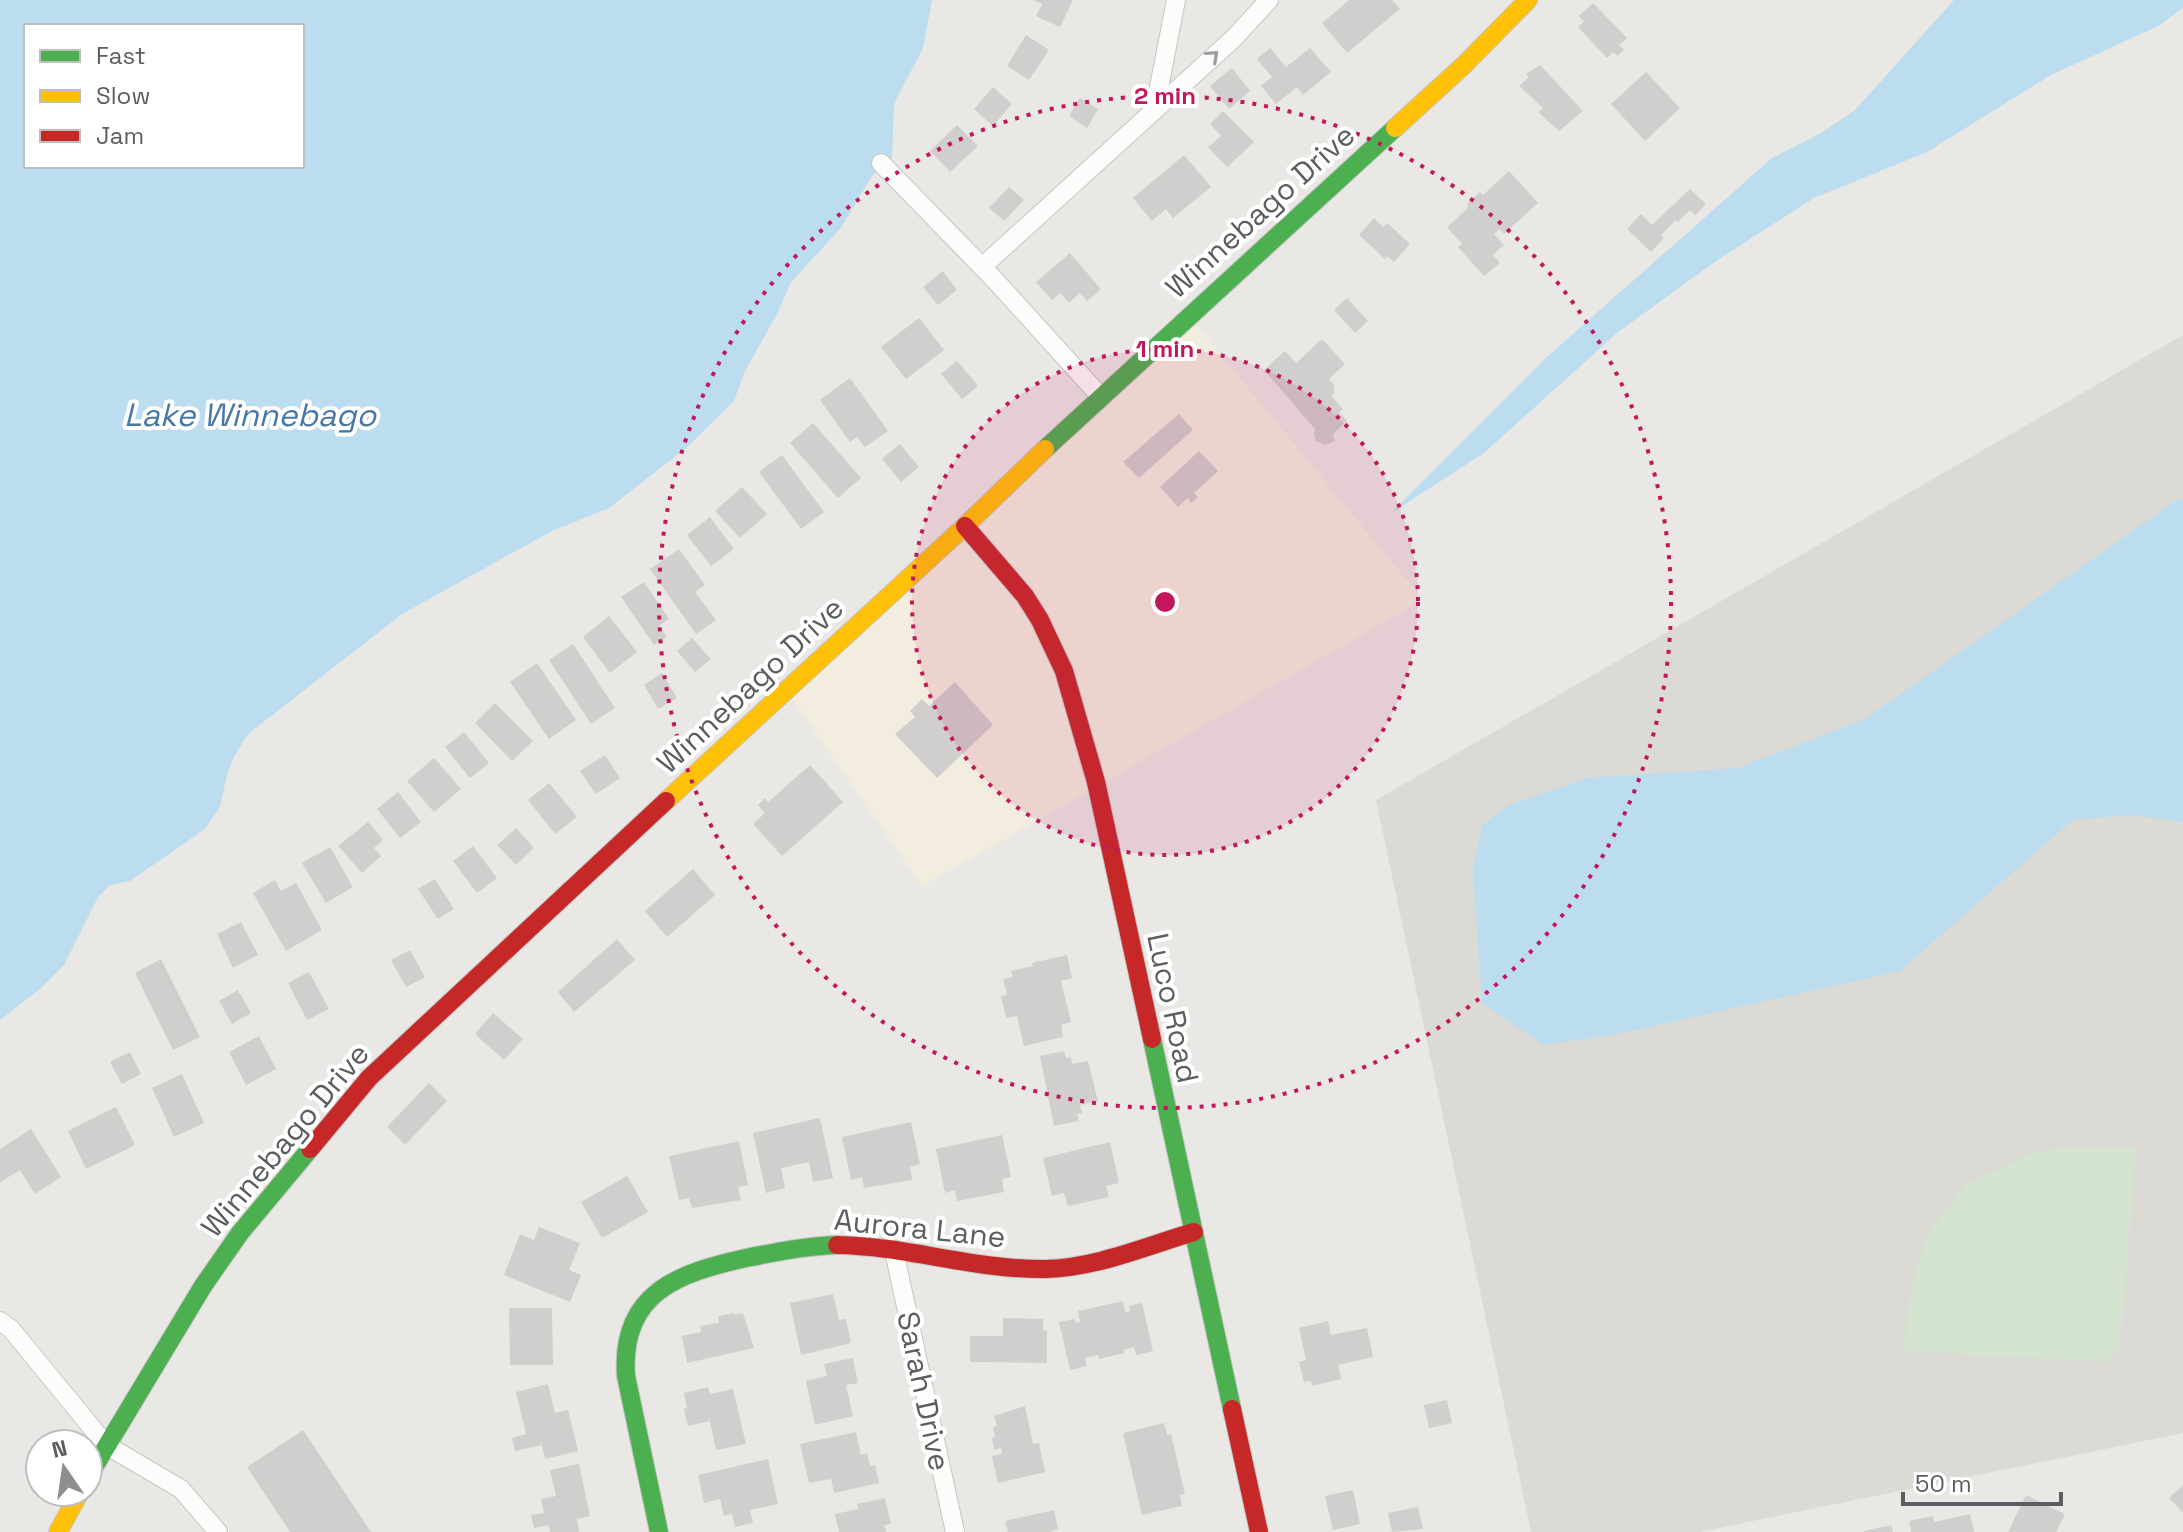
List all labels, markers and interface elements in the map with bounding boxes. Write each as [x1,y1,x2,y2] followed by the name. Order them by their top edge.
[24,24,304,168] legend
[96,40,146,71] text: Fast
[1203,52,1218,66] one-way arrow
[96,80,150,111] text: Slow
[1134,80,1196,111] text: 2 min
[1157,116,1363,306] street label: Winnebago Drive
[96,120,144,151] text: Jam
[1136,333,1194,364] text: 1 min
[124,395,377,435] water label: Lake Winnebago
[648,588,852,782] street label: Winnebago Drive
[1151,588,1179,616] centre of rings
[1138,929,1208,1087] street label: Luco Road
[192,1035,378,1245] street label: Winnebago Drive
[832,1200,1008,1256] street label: Aurora Lane
[888,1308,960,1474] street label: Sarah Drive
[24,1428,104,1508] north arrow
[49,1433,70,1464] text: N
[1903,1456,2061,1506] scale bar
[1915,1468,1972,1499] text: 50 m

